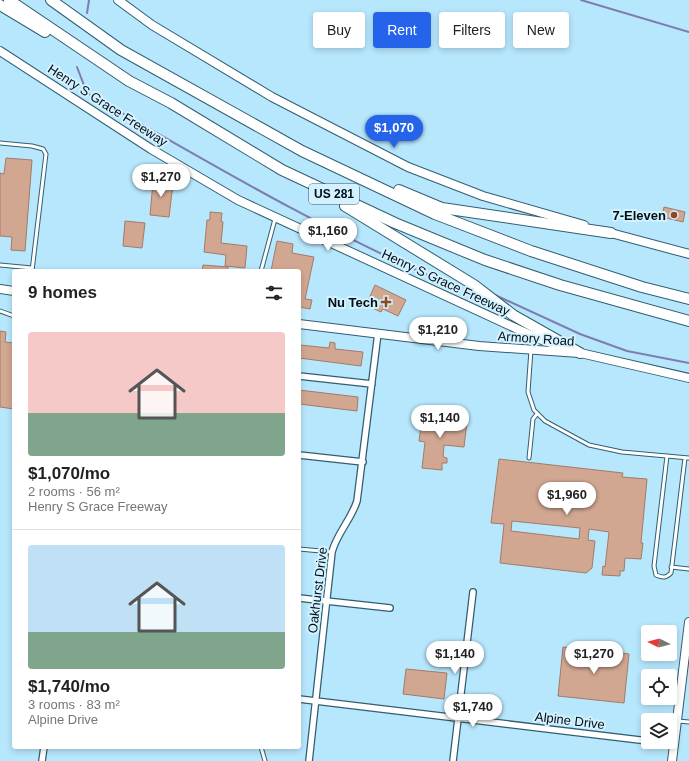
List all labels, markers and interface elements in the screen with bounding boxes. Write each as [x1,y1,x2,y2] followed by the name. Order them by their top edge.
[313,12,365,48] chip: Buy
[373,12,431,48] chip: Rent
[439,12,505,48] chip: Filters
[513,12,569,48] chip: New
[45,61,171,150] street label: Henry S Grace Freeway
[361,115,427,149] pin: $1,070
[374,120,414,135] text: $1,070
[128,164,194,198] pin: $1,270
[141,169,181,184] text: $1,270
[309,184,359,204] road number: US 281
[613,208,666,223] place label: 7-Eleven
[669,210,679,220] marker: 7-Eleven
[295,218,361,252] pin: $1,160
[308,223,348,238] text: $1,160
[379,246,513,319] street label: Henry S Grace Freeway
[263,282,285,304] icon: filters
[28,283,97,302] text: 9 homes
[328,295,378,310] place label: Nu Tech
[381,297,391,307] marker: Nu Tech
[405,317,471,351] pin: $1,210
[418,322,458,337] text: $1,210
[497,328,575,349] street label: Armory Road
[121,358,193,430] icon: home
[407,405,473,439] pin: $1,140
[420,410,460,425] text: $1,140
[28,464,110,483] text: $1,070/mo
[534,482,600,516] pin: $1,960
[28,484,120,499] text: 2 rooms · 56 m²
[547,487,587,502] text: $1,960
[28,499,167,514] text: Henry S Grace Freeway
[305,546,330,634] street label: Oakhurst Drive
[121,571,193,643] icon: home
[641,625,677,661] north arrow
[641,625,677,749] map controls
[422,641,488,675] pin: $1,140
[561,641,627,675] pin: $1,270
[435,646,475,661] text: $1,140
[574,646,614,661] text: $1,270
[641,669,677,705] button: locate
[28,677,110,696] text: $1,740/mo
[440,694,506,728] pin: $1,740
[28,697,120,712] text: 3 rooms · 83 m²
[453,699,493,714] text: $1,740
[534,709,606,732] street label: Alpine Drive
[28,712,98,727] text: Alpine Drive
[641,713,677,749] button: layers

